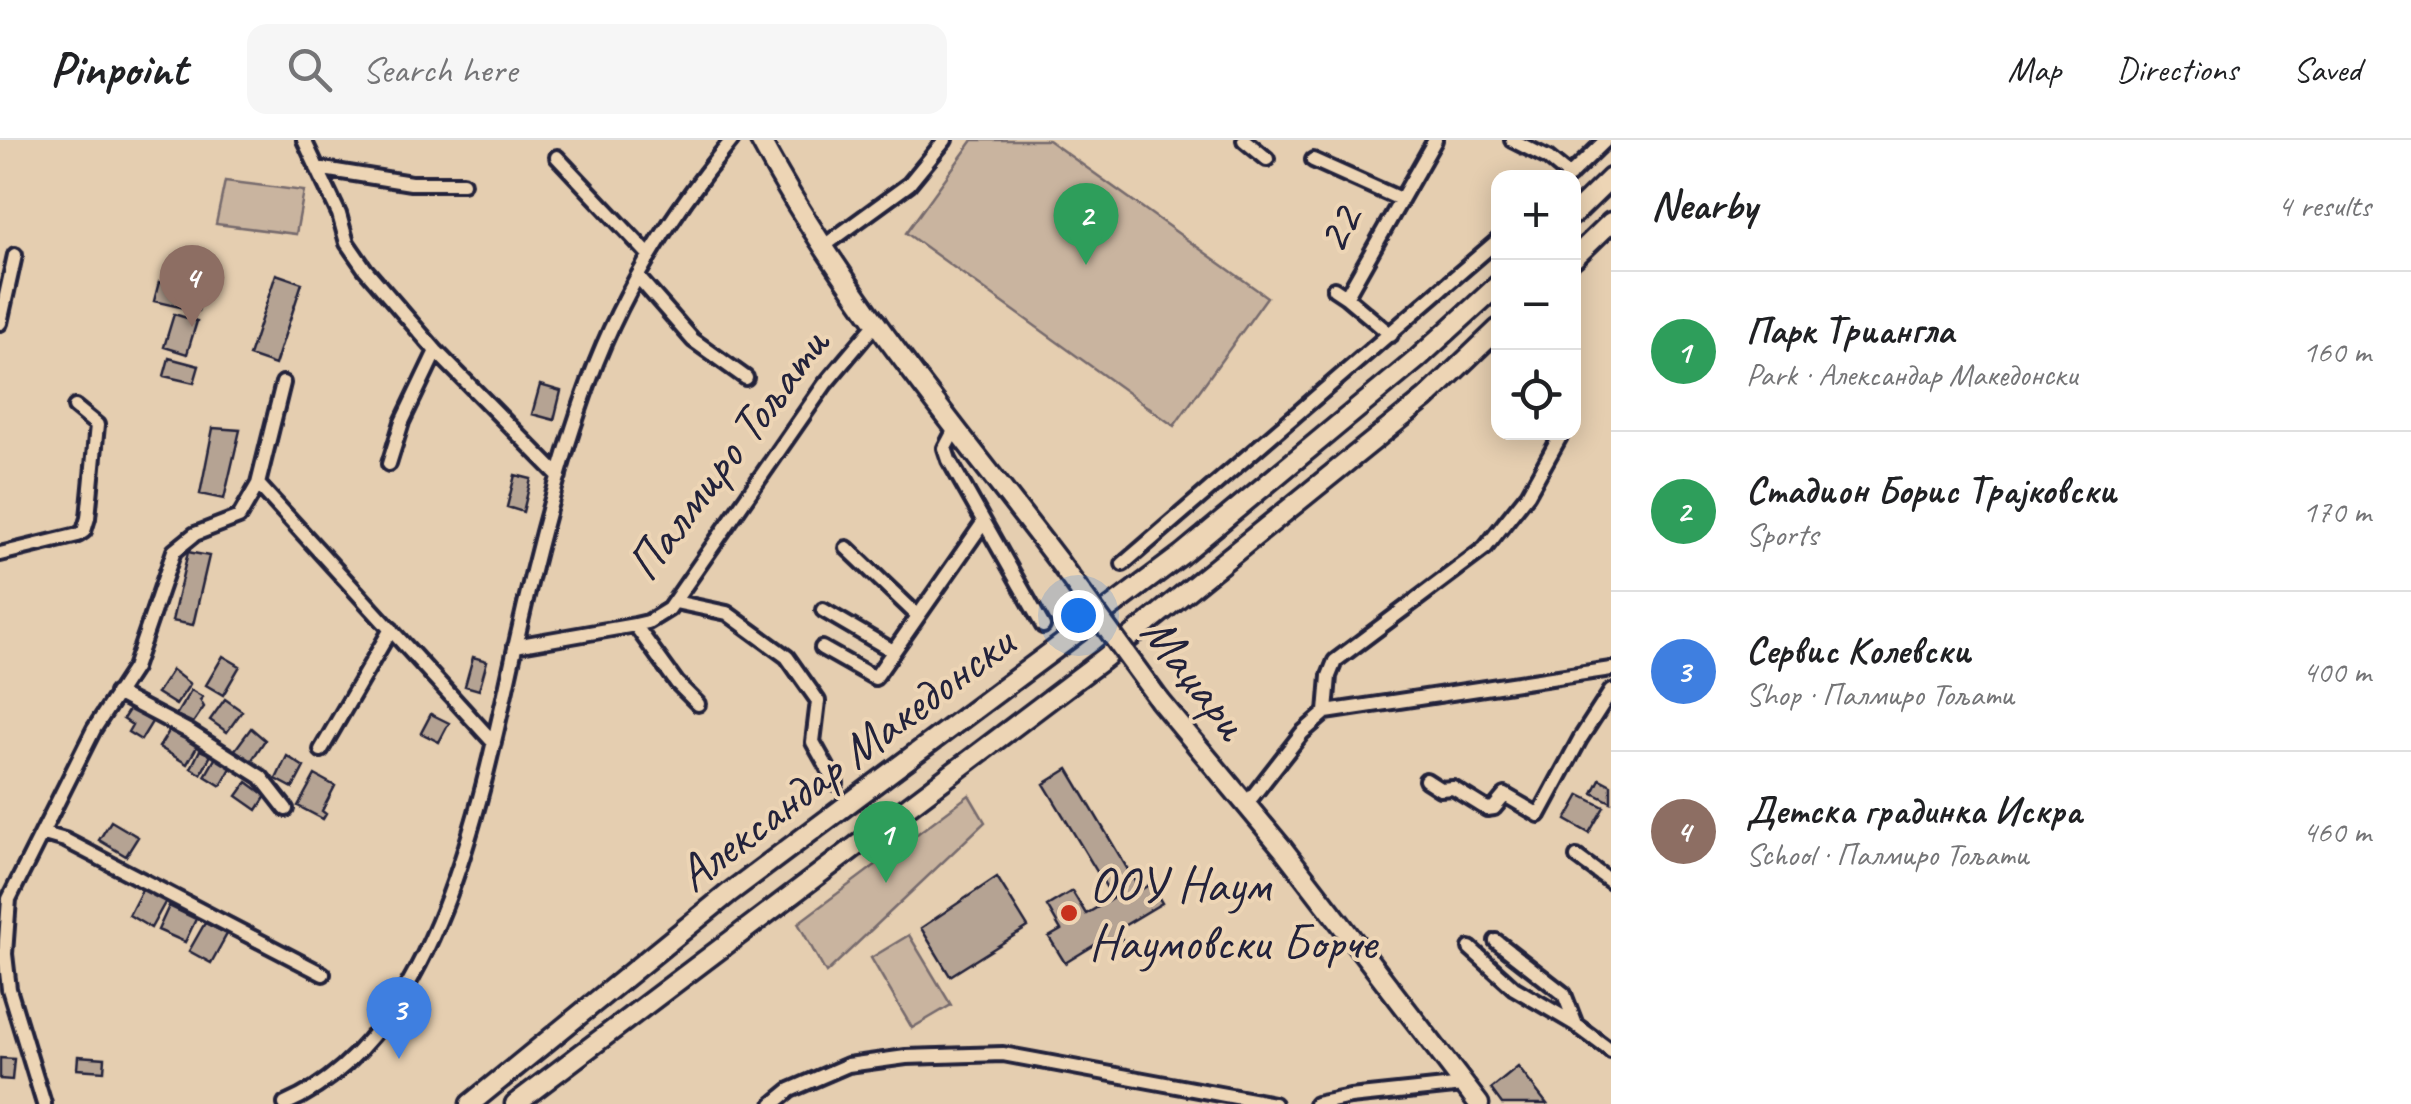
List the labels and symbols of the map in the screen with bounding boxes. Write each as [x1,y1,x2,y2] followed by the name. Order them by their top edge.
[1054,182,1118,265] pin: 2
[1300,191,1378,264] street label: 22
[160,244,224,327] pin: 4
[612,313,844,593] street label: Палмиро Тољати
[1053,590,1104,641] your location
[1127,603,1264,753] street label: Маџари
[664,609,1028,905] street label: Александар Македонски
[854,800,918,883] pin: 1
[1089,853,1379,974] place label: ООУ Наум Наумовски Борче
[1058,902,1080,924] marker: ООУ Наум Наумовски Борче
[366,976,432,1059] pin: 3

